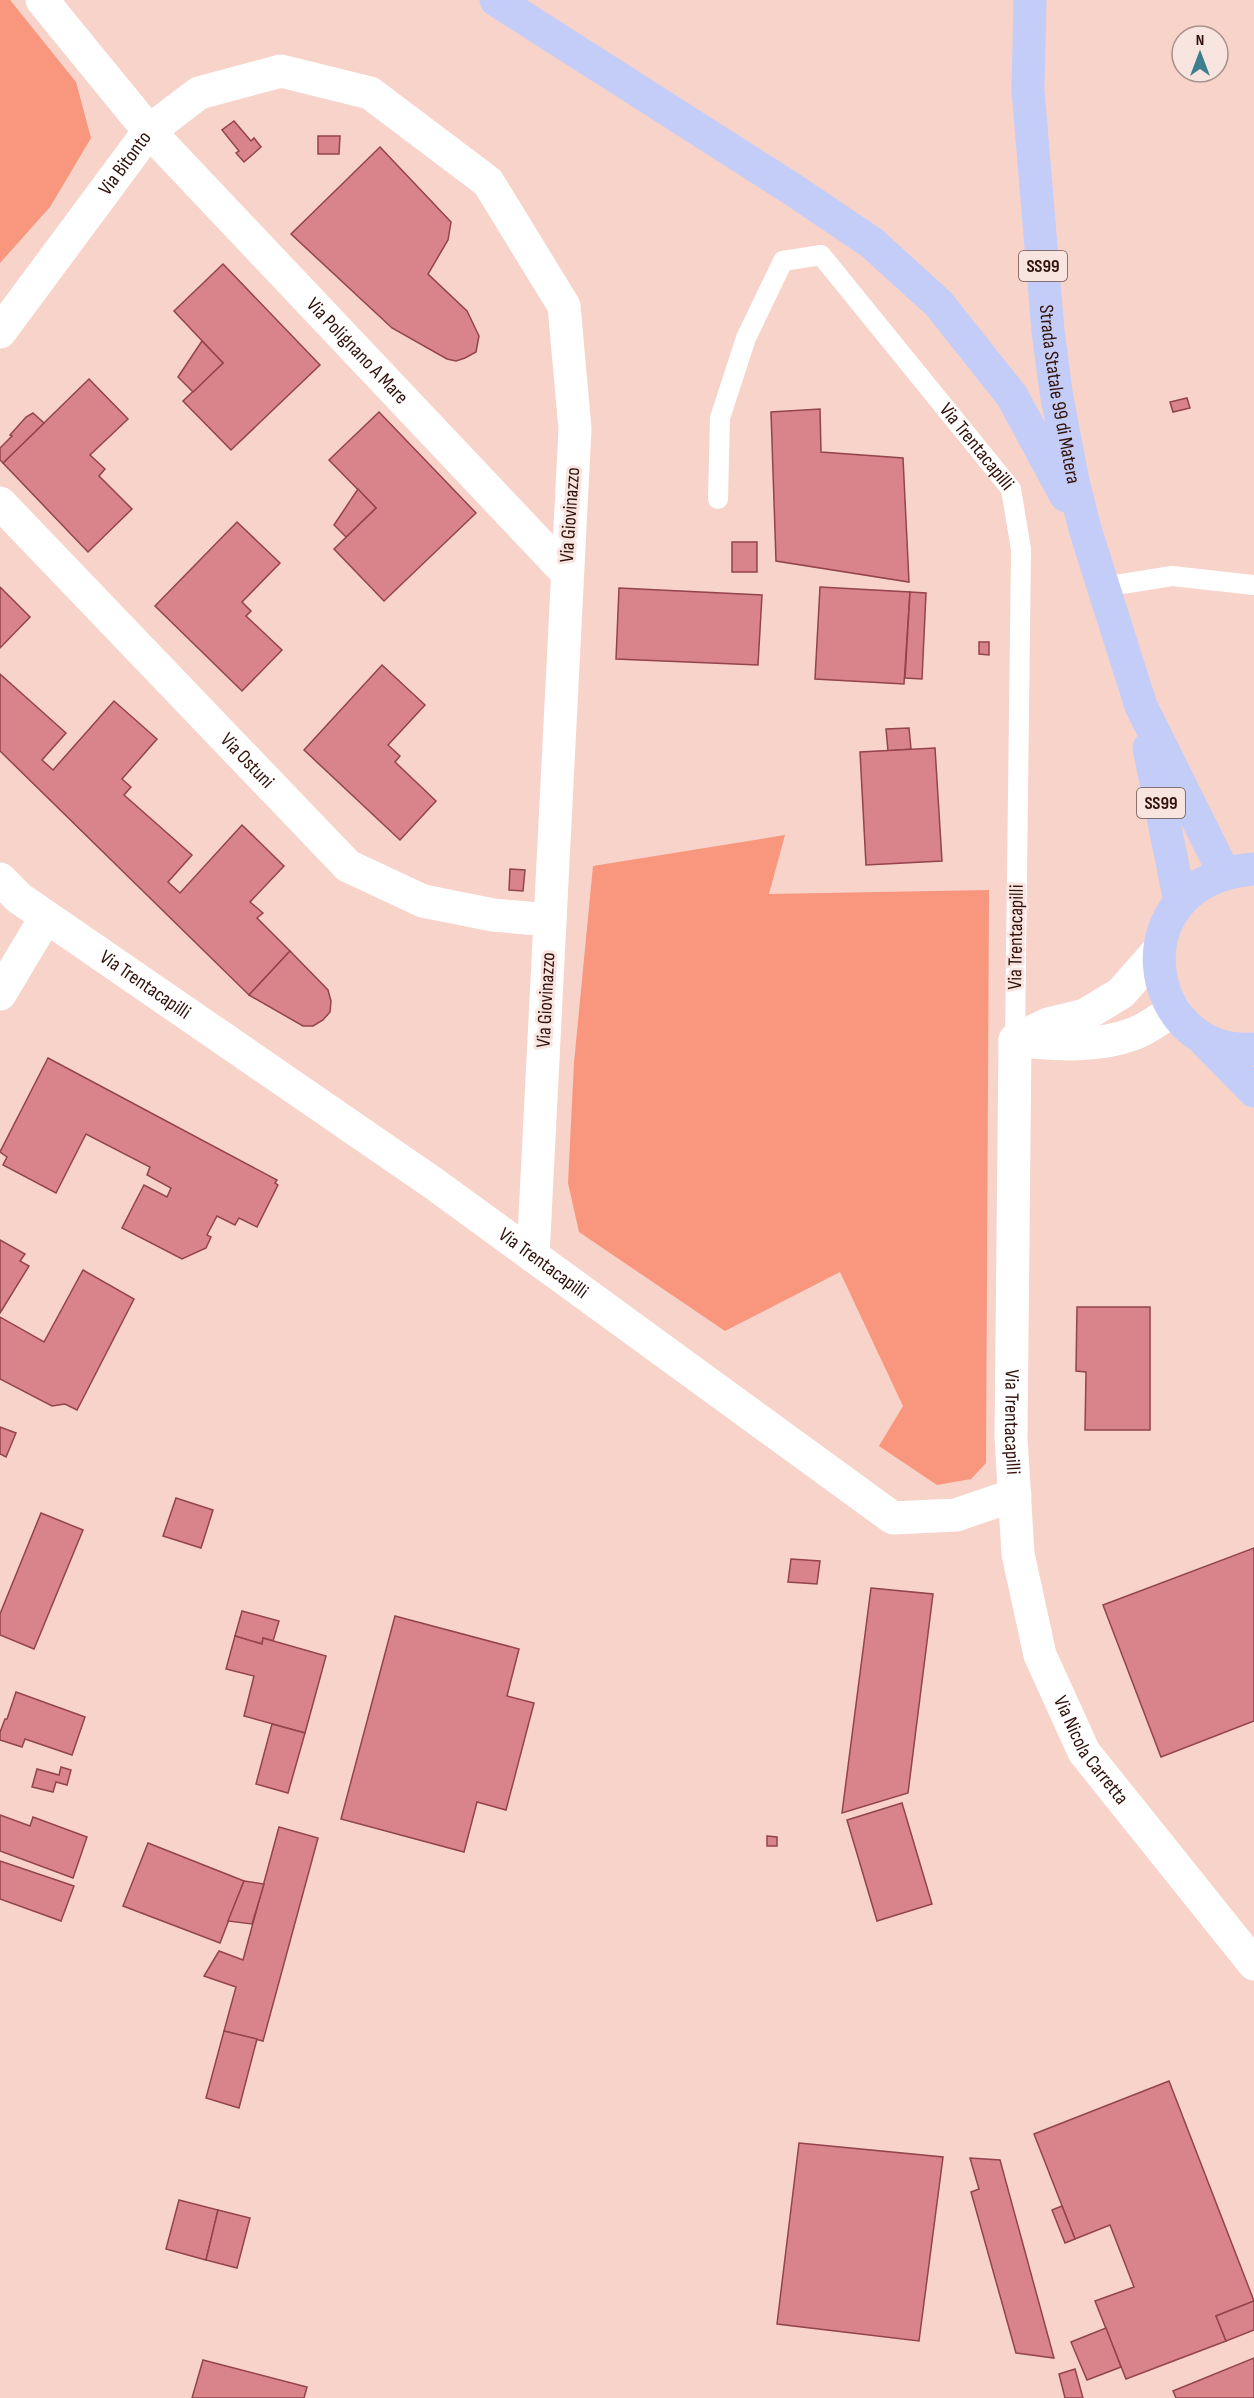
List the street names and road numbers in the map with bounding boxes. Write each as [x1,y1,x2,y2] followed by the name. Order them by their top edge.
[94,127,157,200] street label: Via Bitonto
[1019,251,1067,281] road number: SS99
[301,293,413,409] street label: Via Polignano A Mare
[1034,304,1085,486] street label: Strada Statale 99 di Matera
[934,398,1019,495] street label: Via Trentacapilli
[555,466,585,564] street label: Via Giovinazzo
[215,728,279,793] street label: Via Ostuni
[1137,788,1185,818] road number: SS99
[1003,884,1029,990] street label: Via Trentacapilli
[95,945,195,1025] street label: Via Trentacapilli
[532,952,560,1048] street label: Via Giovinazzo
[494,1223,593,1304] street label: Via Trentacapilli
[999,1369,1025,1475] street label: Via Trentacapilli
[1048,1692,1133,1810] street label: Via Nicola Carretta

